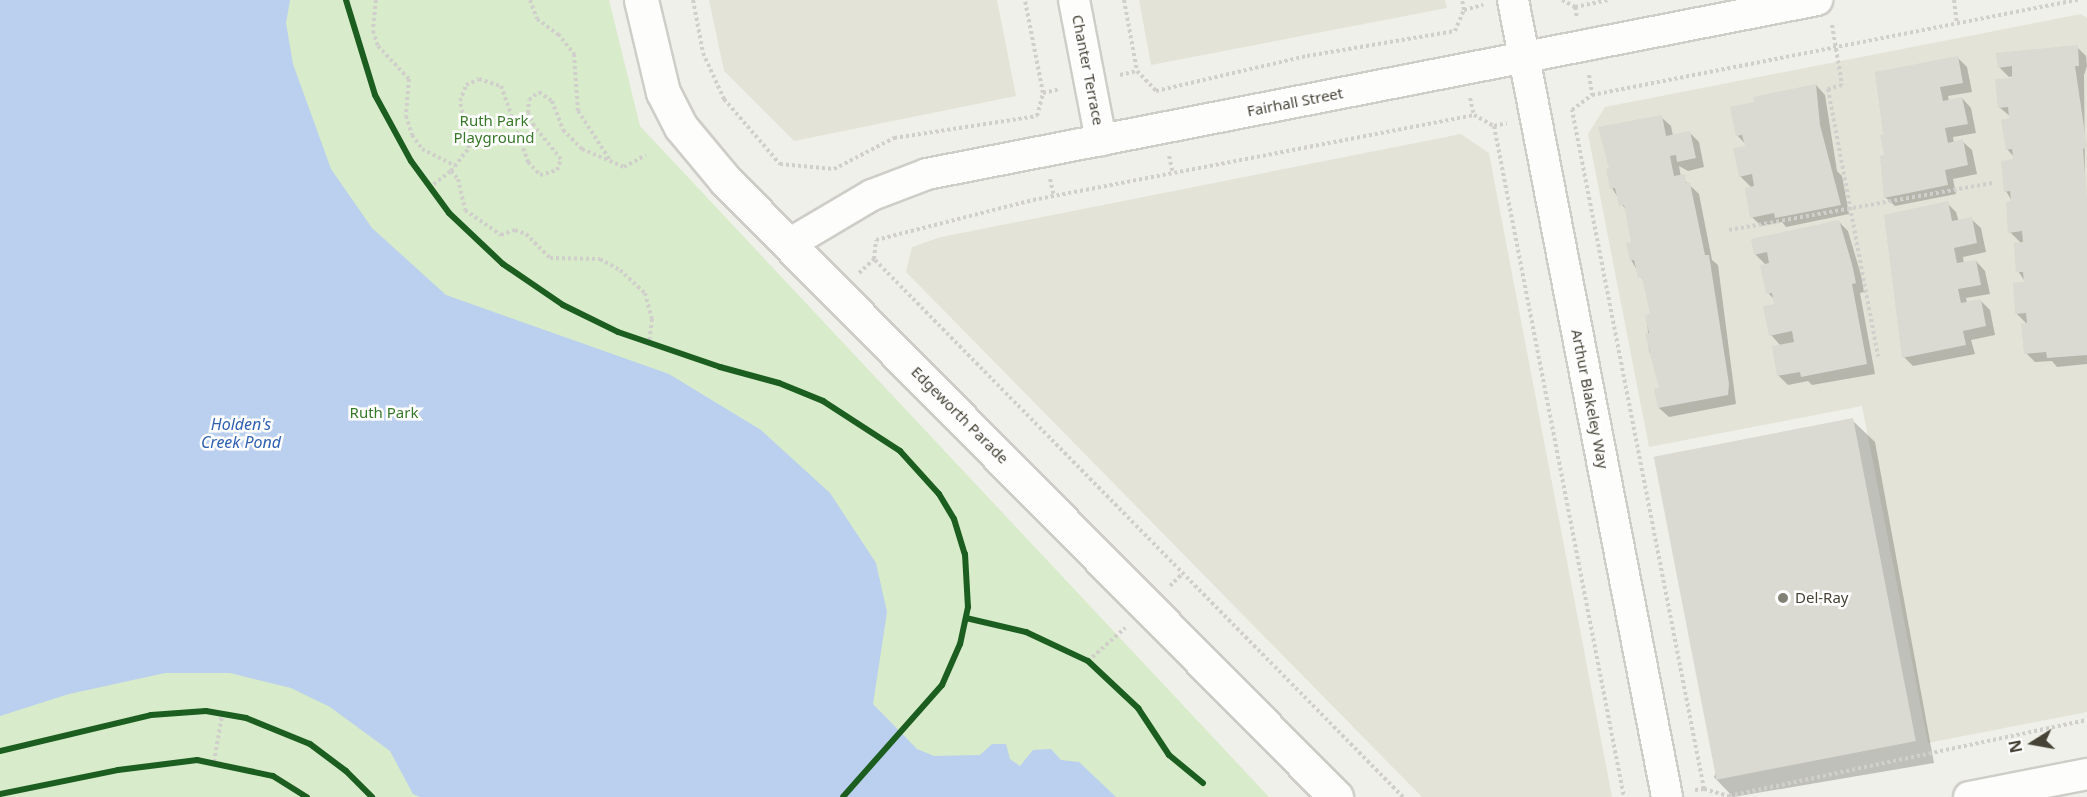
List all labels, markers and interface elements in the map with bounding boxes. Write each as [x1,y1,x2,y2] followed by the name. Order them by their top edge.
[1068,13,1108,127] street label: Chanter Terrace
[1245,84,1345,120] street label: Fairhall Street
[454,111,534,146] park label: Ruth Park Playground
[1568,328,1612,470] street label: Arthur Blakeley Way
[908,363,1012,467] street label: Edgeworth Parade
[350,404,418,422] park label: Ruth Park
[201,414,281,452] water label: Holden's Creek Pond
[1795,589,1849,607] place label: Del-Ray
[1776,591,1790,605] marker: Del-Ray
[2003,713,2063,773] north arrow
[2003,738,2027,755] text: N

